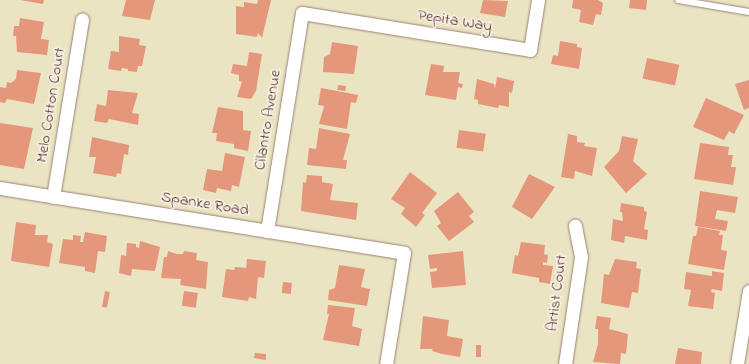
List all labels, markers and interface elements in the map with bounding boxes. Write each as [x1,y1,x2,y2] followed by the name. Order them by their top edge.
[416,6,494,36] street label: Pepita Way
[32,46,70,164] street label: Melo Cotton Court
[251,68,285,172] street label: Cilantro Avenue
[160,188,250,220] street label: Spanke Road
[543,254,571,332] street label: Artist Court

